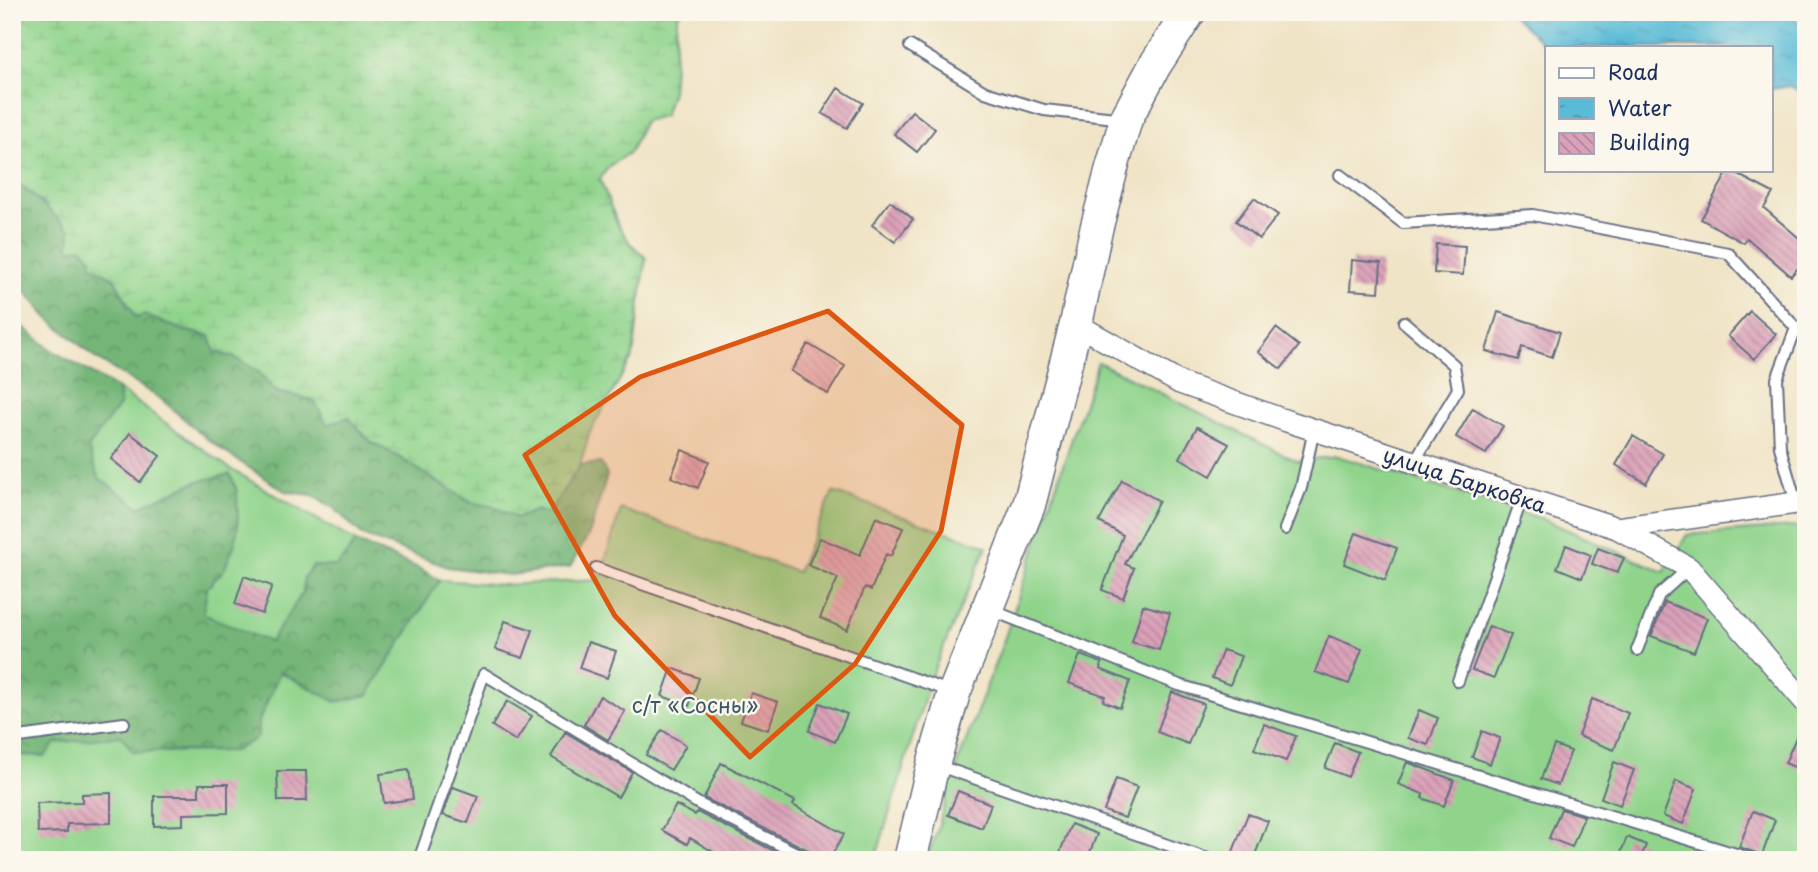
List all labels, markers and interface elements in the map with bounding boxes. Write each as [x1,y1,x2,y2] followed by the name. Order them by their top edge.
[1545,46,1772,172] legend
[1608,55,1659,87] text: Road
[1608,91,1672,123] text: Water
[1608,125,1690,157] text: Building
[1379,438,1551,520] street label: улица Барковка
[632,688,758,720] park label: с/т «Сосны»

